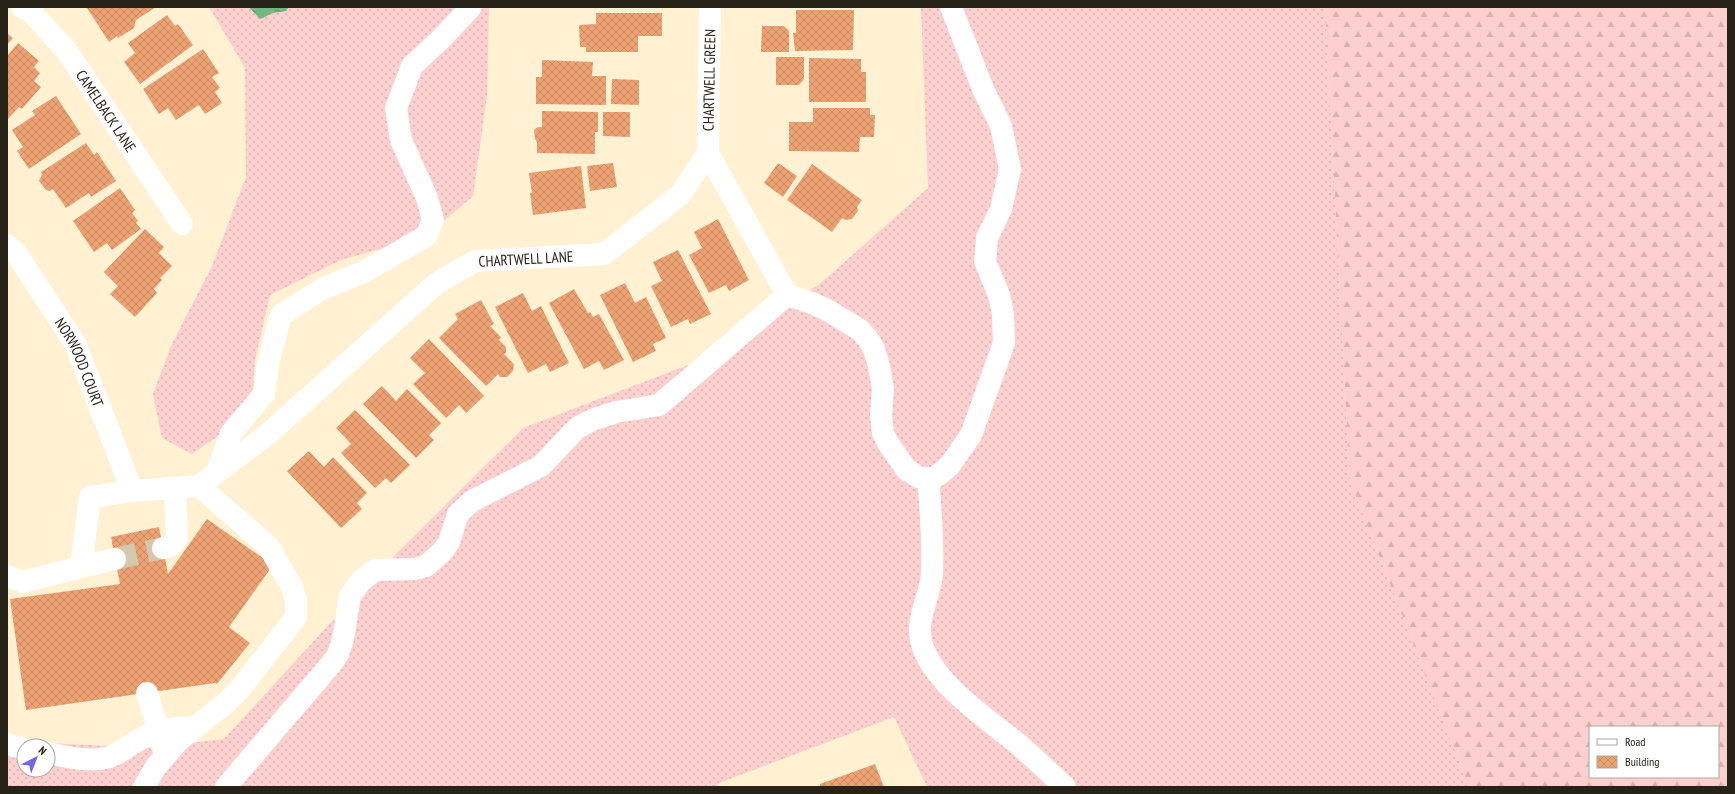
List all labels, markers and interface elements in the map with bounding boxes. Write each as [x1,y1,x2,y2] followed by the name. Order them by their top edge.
[699,29,719,131] street label: CHARTWELL GREEN
[72,66,141,155] street label: CAMELBACK LANE
[478,246,574,270] street label: CHARTWELL LANE
[51,314,108,410] street label: NORWOOD COURT
[1589,726,1719,778] legend
[1625,734,1645,749] text: Road
[16,738,56,778] north arrow
[36,743,50,758] text: N
[1625,754,1660,769] text: Building

